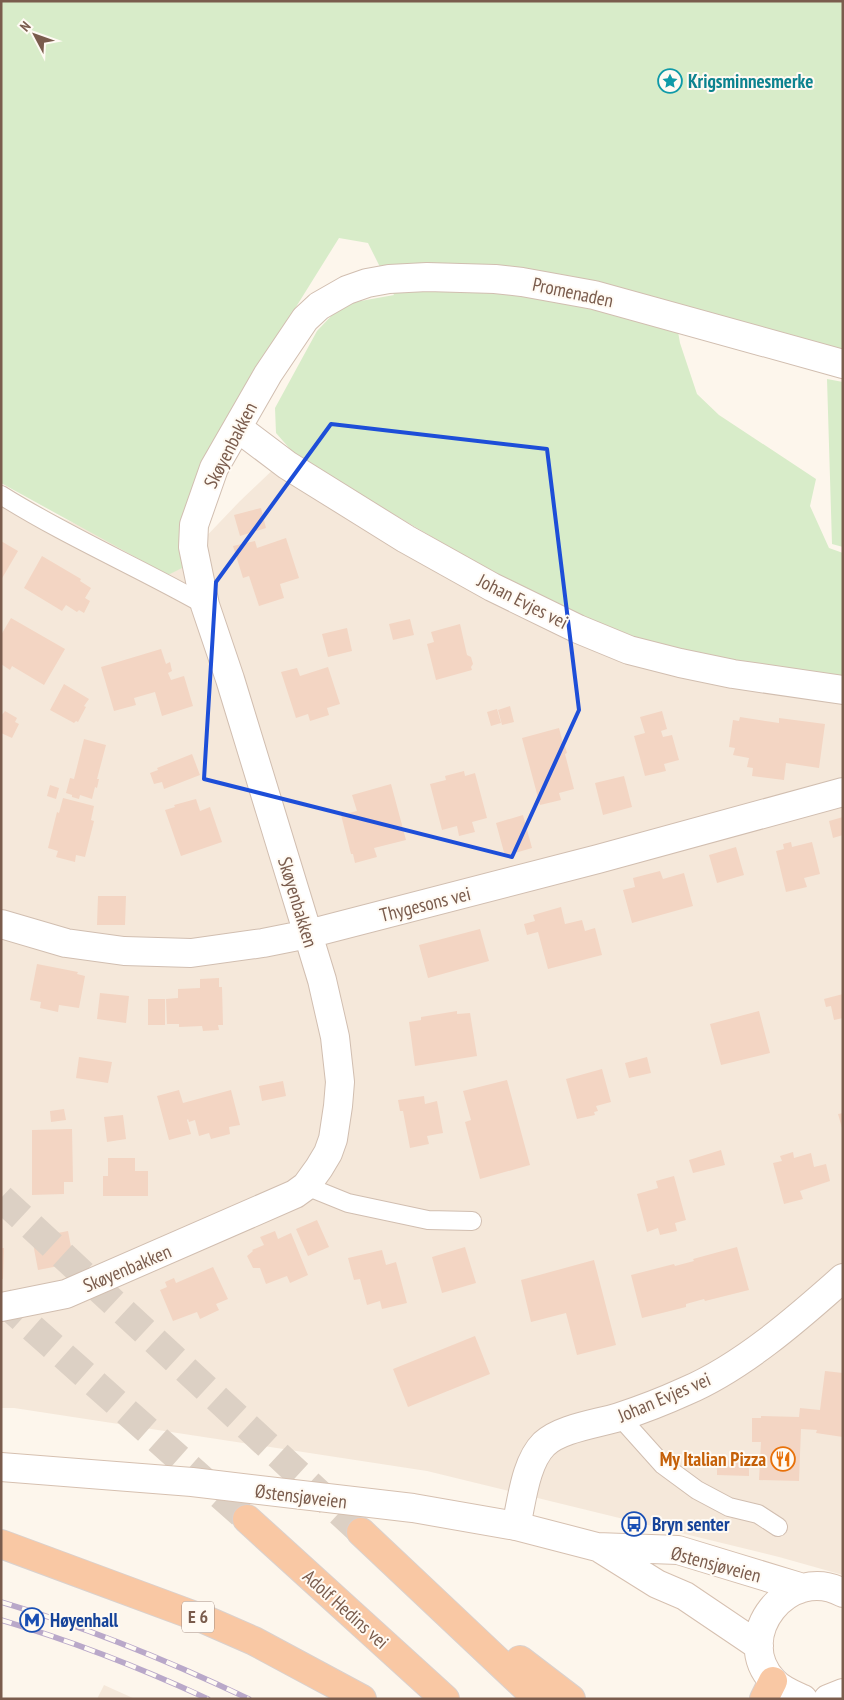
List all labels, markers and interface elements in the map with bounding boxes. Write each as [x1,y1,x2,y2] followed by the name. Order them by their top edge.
[10,10,60,60] north arrow
[16,18,34,35] text: N
[657,68,683,94] place icon: Krigsminnesmerke
[688,69,813,93] place label: Krigsminnesmerke
[530,272,616,312] street label: Promenaden
[198,398,262,492] street label: Skøyenbakken
[473,568,572,634] street label: Johan Evjes vei
[273,854,323,950] street label: Skøyenbakken
[377,881,473,927] street label: Thygesons vei
[79,1239,175,1297] street label: Skøyenbakken
[613,1367,714,1428] street label: Johan Evjes vei
[770,1446,796,1472] restaurant icon: My Italian Pizza
[660,1447,766,1471] place label: My Italian Pizza
[254,1478,348,1514] street label: Østensjøveien
[621,1511,647,1537] bus stop icon: Bryn senter
[652,1512,730,1536] place label: Bryn senter
[668,1540,764,1588] street label: Østensjøveien
[298,1564,394,1654] street label: Adolf Hedins vei
[182,1601,214,1632] road number: E 6
[19,1607,45,1633] metro station icon: Høyenhall
[50,1608,119,1632] place label: Høyenhall

